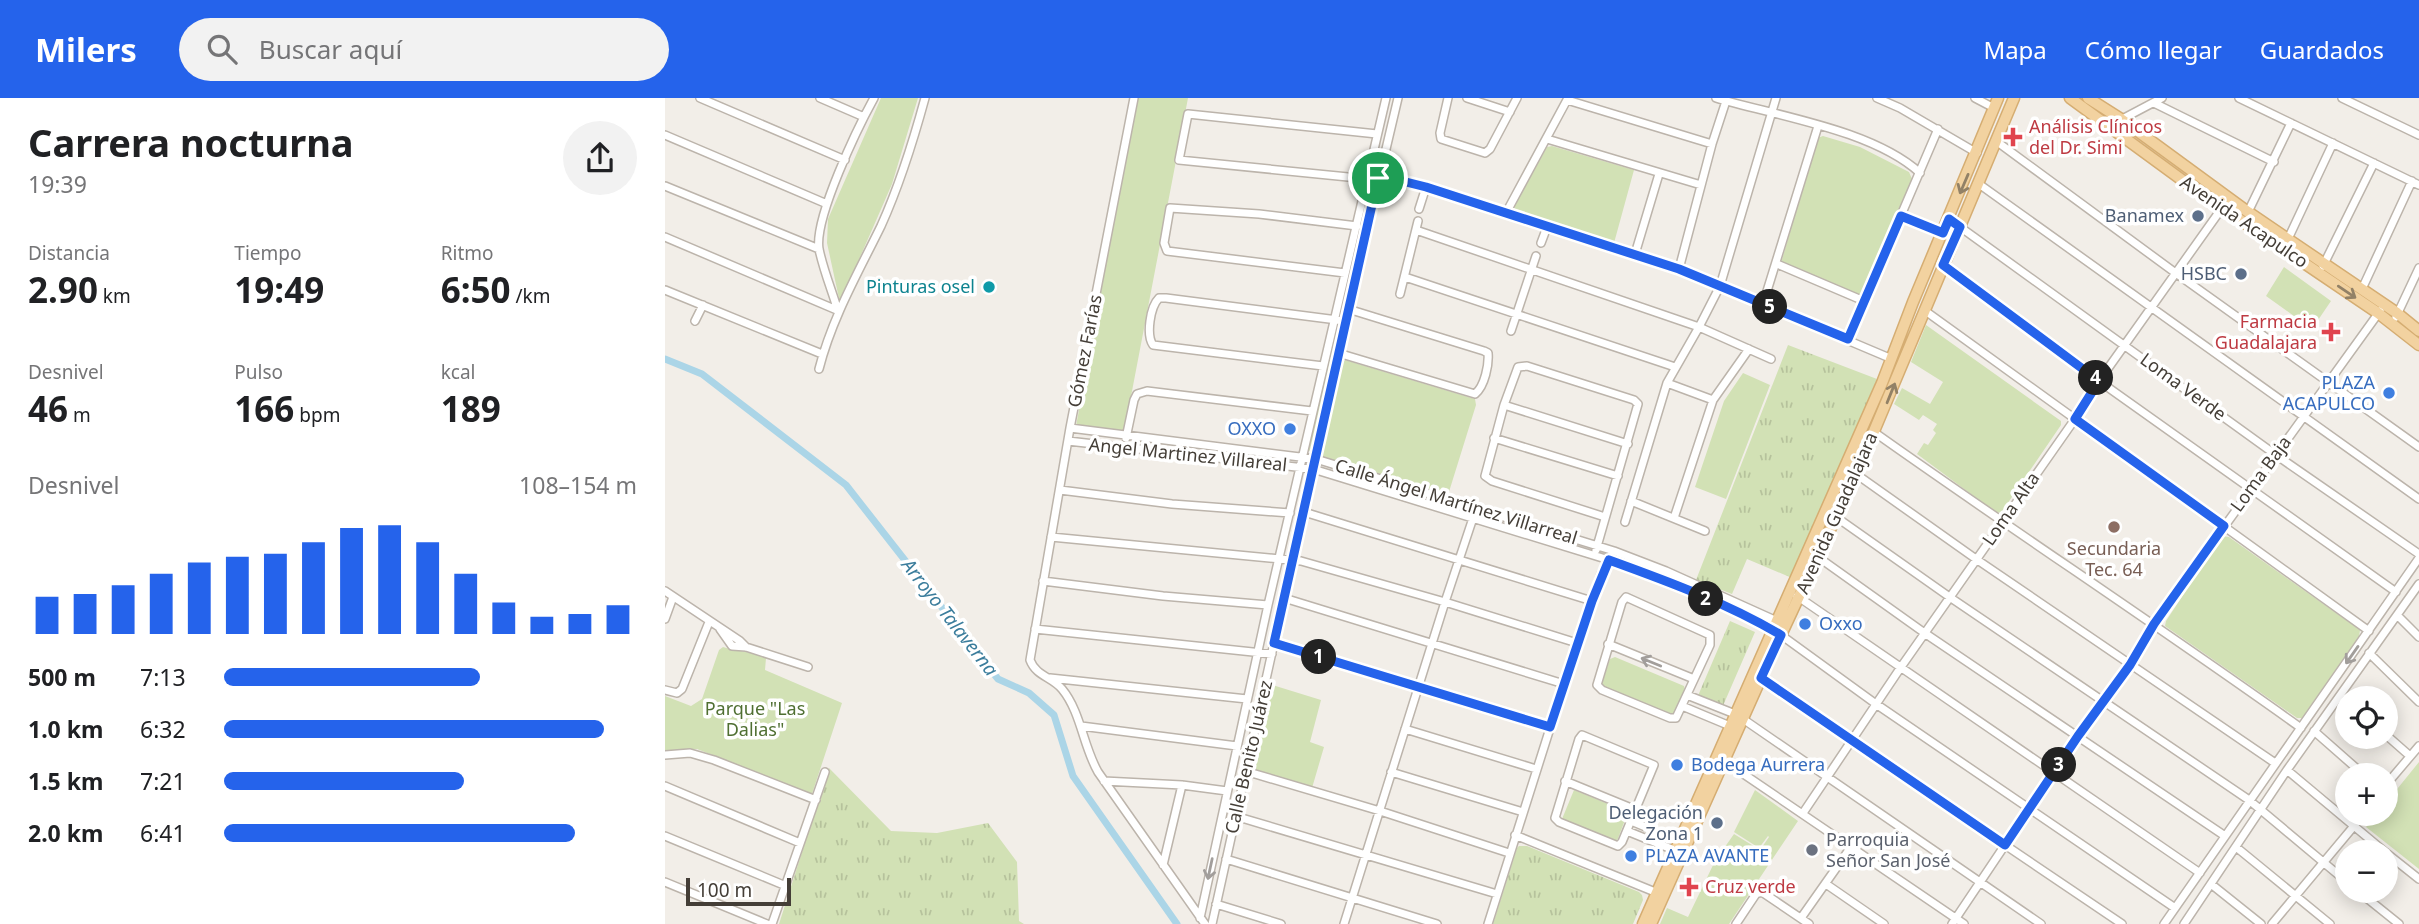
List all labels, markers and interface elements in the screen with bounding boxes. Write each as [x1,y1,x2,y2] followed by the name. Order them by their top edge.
[179,18,669,81] search box
[35,27,137,72] text: Milers
[203,30,241,68] icon: search
[259,31,402,67] text: Buscar aquí
[1983,33,2047,66] text: Mapa
[2085,33,2222,66] text: Cómo llegar
[2260,33,2384,66] text: Guardados
[2029,114,2162,159] place label: Análisis Clínicos del Dr. Simi
[28,116,354,168] text: Carrera nocturna
[563,121,637,195] button: share
[2003,127,2023,147] marker: Análisis Clínicos del Dr. Simi
[1348,148,1408,208] pin
[1359,159,1397,197] icon: arrive
[28,168,87,200] text: 19:39
[2176,170,2313,273] street label: Avenida Acapulco
[1956,173,1969,194] one-way arrow
[2105,203,2184,227] place label: Banamex
[2190,208,2206,224] marker: Banamex
[28,240,110,266] text: Distancia
[234,240,301,266] text: Tiempo
[441,240,494,266] text: Ritmo
[2181,261,2227,285] place label: HSBC
[28,266,98,313] text: 2.90
[234,266,324,313] text: 19:49
[441,266,511,313] text: 6:50
[2233,266,2249,282] marker: HSBC
[866,274,975,298] place label: Pinturas osel
[981,279,997,295] marker: Pinturas osel
[98,283,131,309] text: km
[511,283,550,309] text: /km
[2336,285,2356,299] one-way arrow
[1753,290,1787,325] pin: 5
[1061,292,1107,409] street label: Gómez Farías
[1764,293,1775,319] text: 5
[2215,309,2317,354] place label: Farmacia Guadalajara
[2323,324,2339,340] marker: Farmacia Guadalajara
[2136,347,2231,426] street label: Loma Verde
[28,359,104,385] text: Desnivel
[234,359,283,385] text: Pulso
[441,359,475,385] text: kcal
[2079,360,2113,396] pin: 4
[2090,364,2101,390] text: 4
[2283,370,2375,415] place label: PLAZA ACAPULCO
[1885,383,1898,404] one-way arrow
[28,385,68,432] text: 46
[234,385,294,432] text: 166
[441,385,501,432] text: 189
[2381,385,2397,401] marker: PLAZA ACAPULCO
[68,402,91,428] text: m
[294,402,340,428] text: bpm
[1228,416,1276,440] place label: OXXO
[1282,421,1298,437] marker: OXXO
[1790,428,1883,597] street label: Avenida Guadalajara
[2224,431,2296,516] street label: Loma Baja
[1088,432,1288,476] street label: Angel Martinez Villareal
[1332,453,1580,549] street label: Calle Ángel Martínez Villarreal
[1976,467,2044,550] street label: Loma Alta
[28,469,120,501] text: Desnivel
[519,469,637,501] text: 108–154 m
[2106,519,2122,535] marker: Secundaria Tec. 64
[2067,536,2161,581] place label: Secundaria Tec. 64
[895,551,1004,681] water label: Arroyo Talaverna
[1689,582,1723,616] pin: 2
[1700,585,1711,611] text: 2
[1819,611,1863,635] place label: Oxxo
[1797,616,1813,632] marker: Oxxo
[1301,640,1337,674] pin: 1
[1313,643,1324,669] text: 1
[2345,645,2359,664] one-way arrow
[1641,655,1662,668] one-way arrow
[28,661,96,693] text: 500 m
[140,661,186,693] text: 7:13
[1219,678,1277,836] street label: Calle Benito Juárez
[2335,686,2398,903] map controls
[2335,686,2398,749] button: locate
[705,696,805,741] park label: Parque "Las Dalias"
[28,713,103,745] text: 1.0 km
[140,713,186,745] text: 6:32
[2041,748,2077,782] pin: 3
[2053,751,2064,777] text: 3
[1691,752,1825,776] place label: Bodega Aurrera
[1669,757,1685,773] marker: Bodega Aurrera
[2335,763,2398,826] button: +
[28,765,103,797] text: 1.5 km
[140,765,186,797] text: 7:21
[1608,800,1703,845] place label: Delegación Zona 1
[1709,815,1725,831] marker: Delegación Zona 1
[28,817,103,849] text: 2.0 km
[140,817,186,849] text: 6:41
[1826,827,1951,872] place label: Parroquia Señor San José
[2335,840,2398,903] button: −
[1804,842,1820,858] marker: Parroquia Señor San José
[1645,843,1769,867] place label: PLAZA AVANTE
[1623,848,1639,864] marker: PLAZA AVANTE
[1203,857,1217,880] one-way arrow
[1705,874,1796,898] place label: Cruz verde
[686,875,791,907] scale bar
[697,877,752,903] text: 100 m
[1679,877,1699,897] marker: Cruz verde

